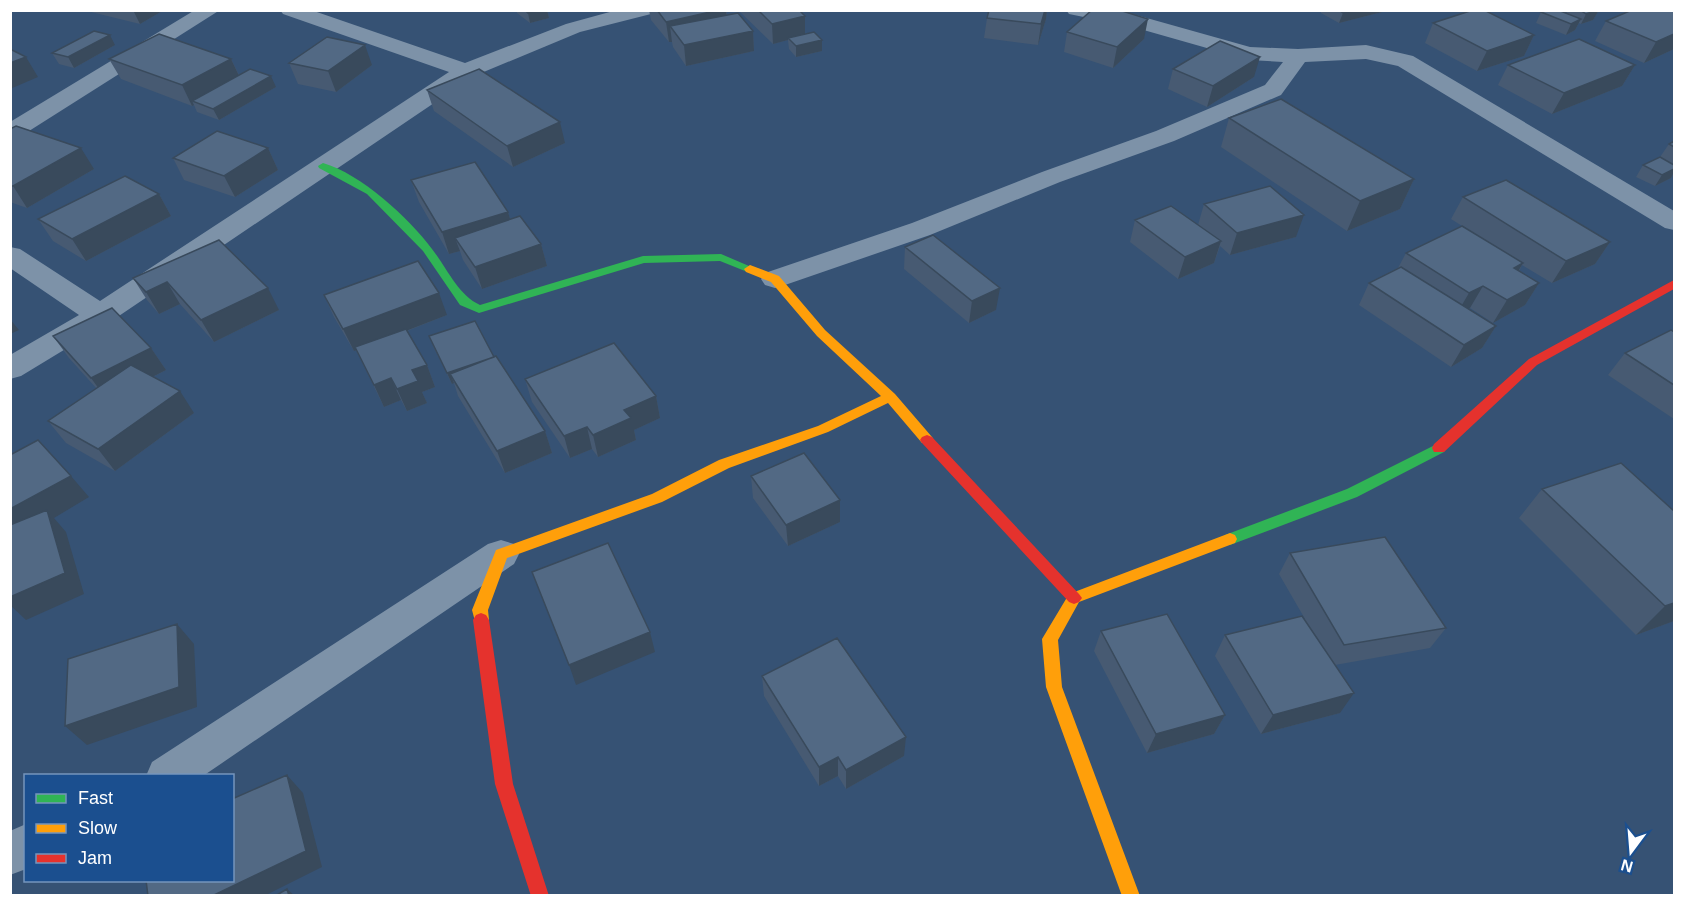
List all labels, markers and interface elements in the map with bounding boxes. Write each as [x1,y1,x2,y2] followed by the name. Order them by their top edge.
[24,774,234,882] legend
[78,788,113,808] text: Fast
[78,818,118,838] text: Slow
[1601,822,1661,882] north arrow
[78,848,112,868] text: Jam
[1619,856,1635,876] text: N

